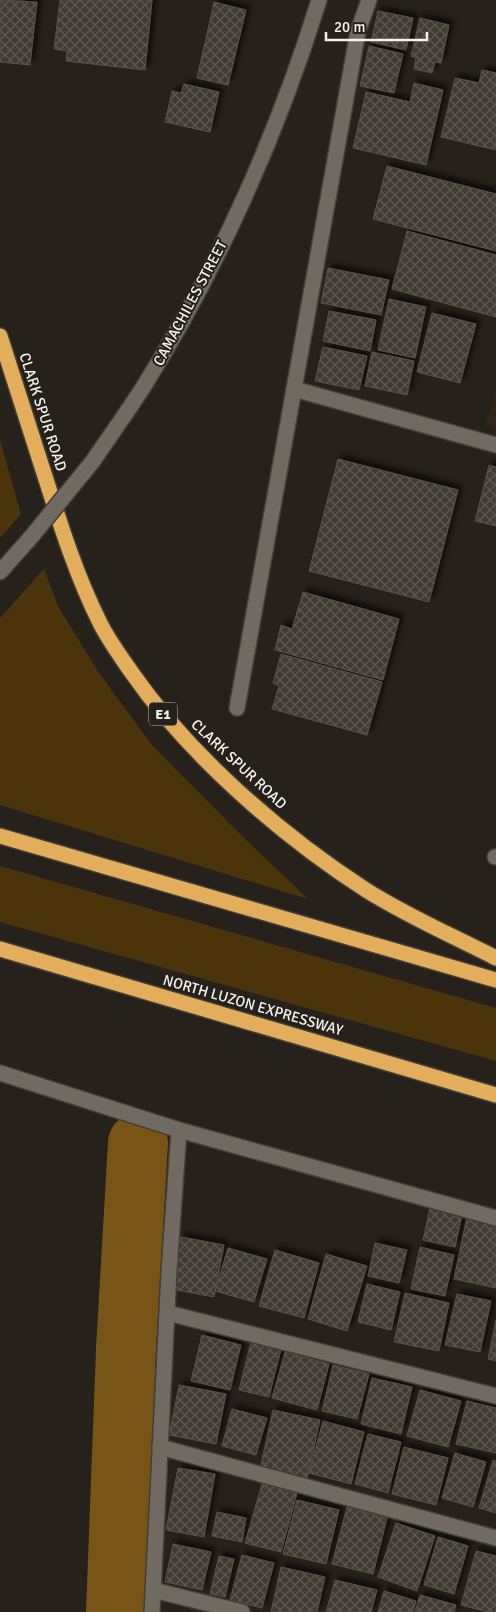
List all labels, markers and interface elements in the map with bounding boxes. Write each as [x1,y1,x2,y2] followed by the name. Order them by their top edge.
[326,10,427,42] scale bar
[334,18,365,36] text: 20 m
[149,237,231,369] street label: CAMACHILES STREET
[15,350,71,474] street label: CLARK SPUR ROAD
[149,702,177,726] road number: E1
[188,715,290,813] street label: CLARK SPUR ROAD
[161,971,345,1039] street label: NORTH LUZON EXPRESSWAY

